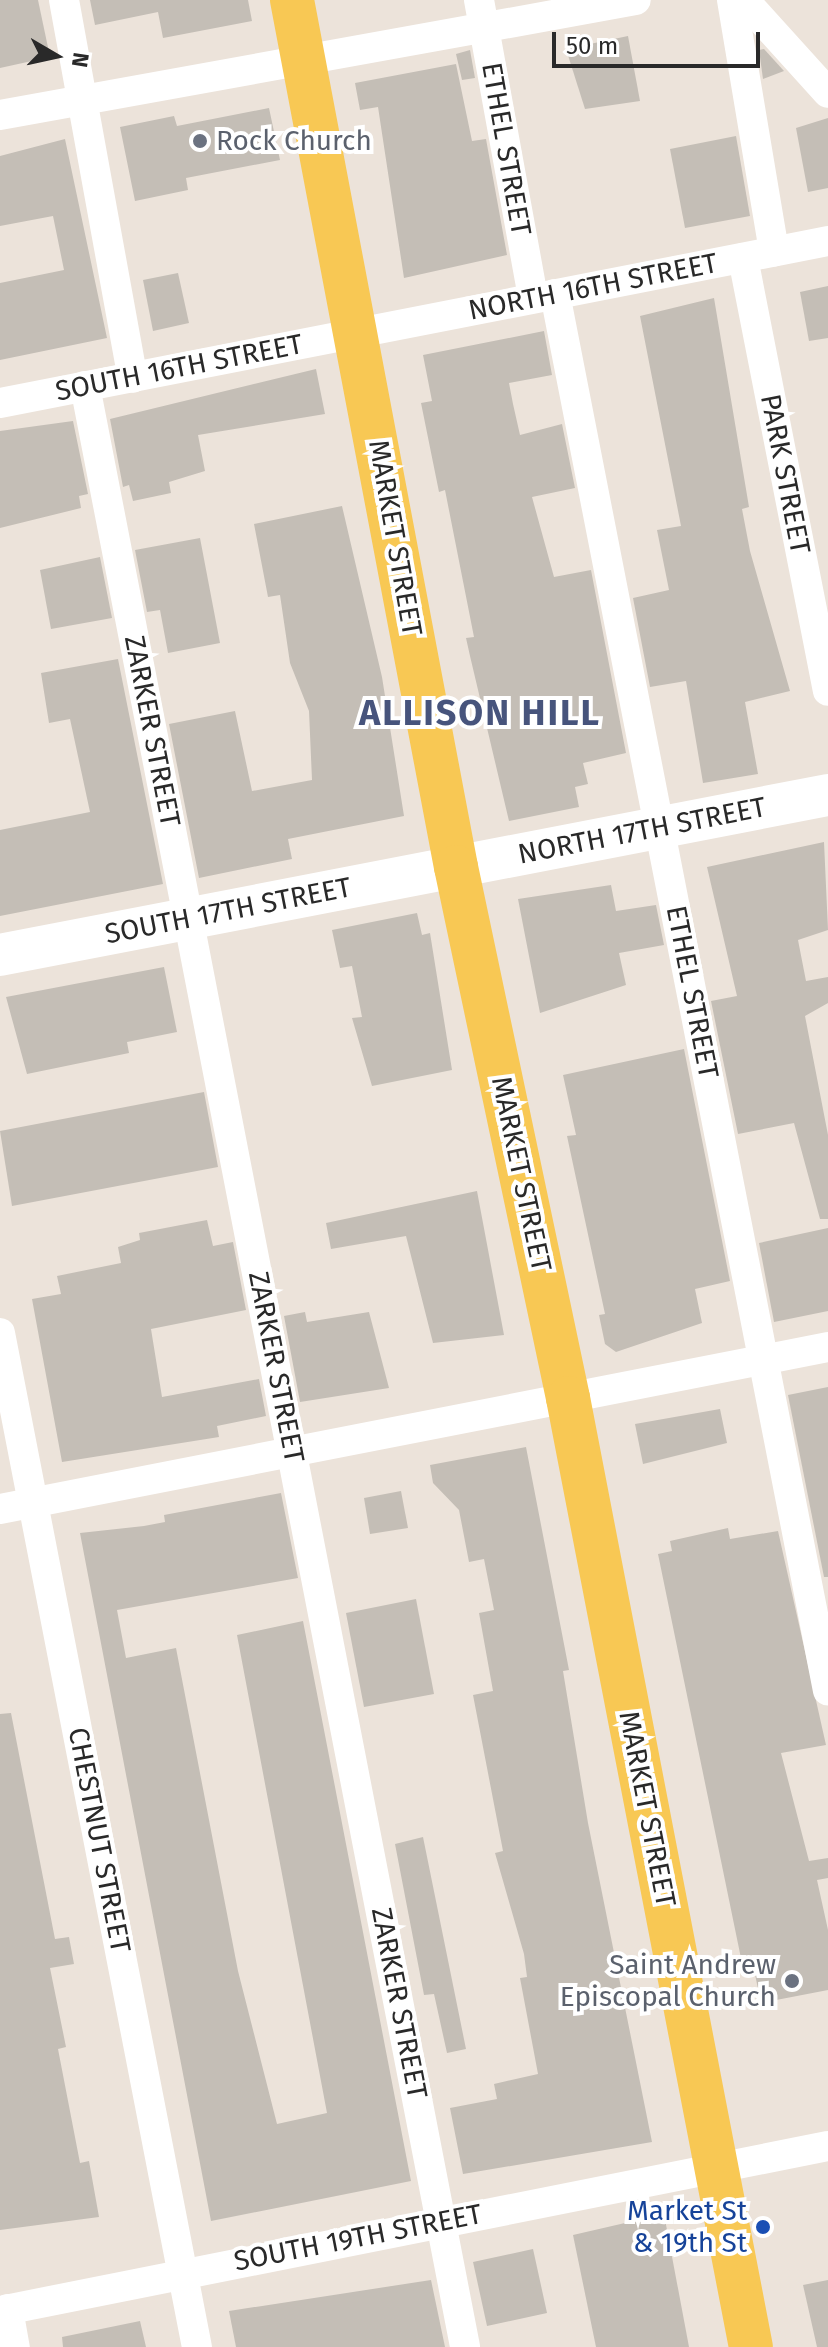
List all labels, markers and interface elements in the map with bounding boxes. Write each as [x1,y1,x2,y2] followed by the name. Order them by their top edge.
[16,16,96,96] north arrow
[556,16,764,66] scale bar
[566,32,618,60] text: 50 m
[66,51,95,69] text: N
[474,60,538,238] street label: ETHEL STREET
[216,124,372,158] place label: Rock Church
[191,132,209,150] marker: Rock Church
[466,246,720,328] street label: NORTH 16TH STREET
[53,328,305,408] street label: SOUTH 16TH STREET
[753,391,817,557] street label: PARK STREET
[361,437,429,639] street label: MARKET STREET
[117,633,187,829] street label: ZARKER STREET
[359,692,601,736] district label: ALLISON HILL
[515,790,769,872] street label: NORTH 17TH STREET
[102,871,354,951] street label: SOUTH 17TH STREET
[659,903,725,1081] street label: ETHEL STREET
[484,1073,558,1275] street label: MARKET STREET
[241,1269,311,1465] street label: ZARKER STREET
[612,1708,682,1910] street label: MARKET STREET
[61,1725,137,1955] street label: CHESTNUT STREET
[364,1905,434,2101] street label: ZARKER STREET
[560,1948,776,2014] place label: Saint Andrew Episcopal Church
[783,1972,801,1990] marker: Saint Andrew Episcopal Church
[627,2194,747,2260] place label: Market St & 19th St
[231,2197,485,2279] street label: SOUTH 19TH STREET
[754,2218,772,2236] marker: Market St & 19th St

